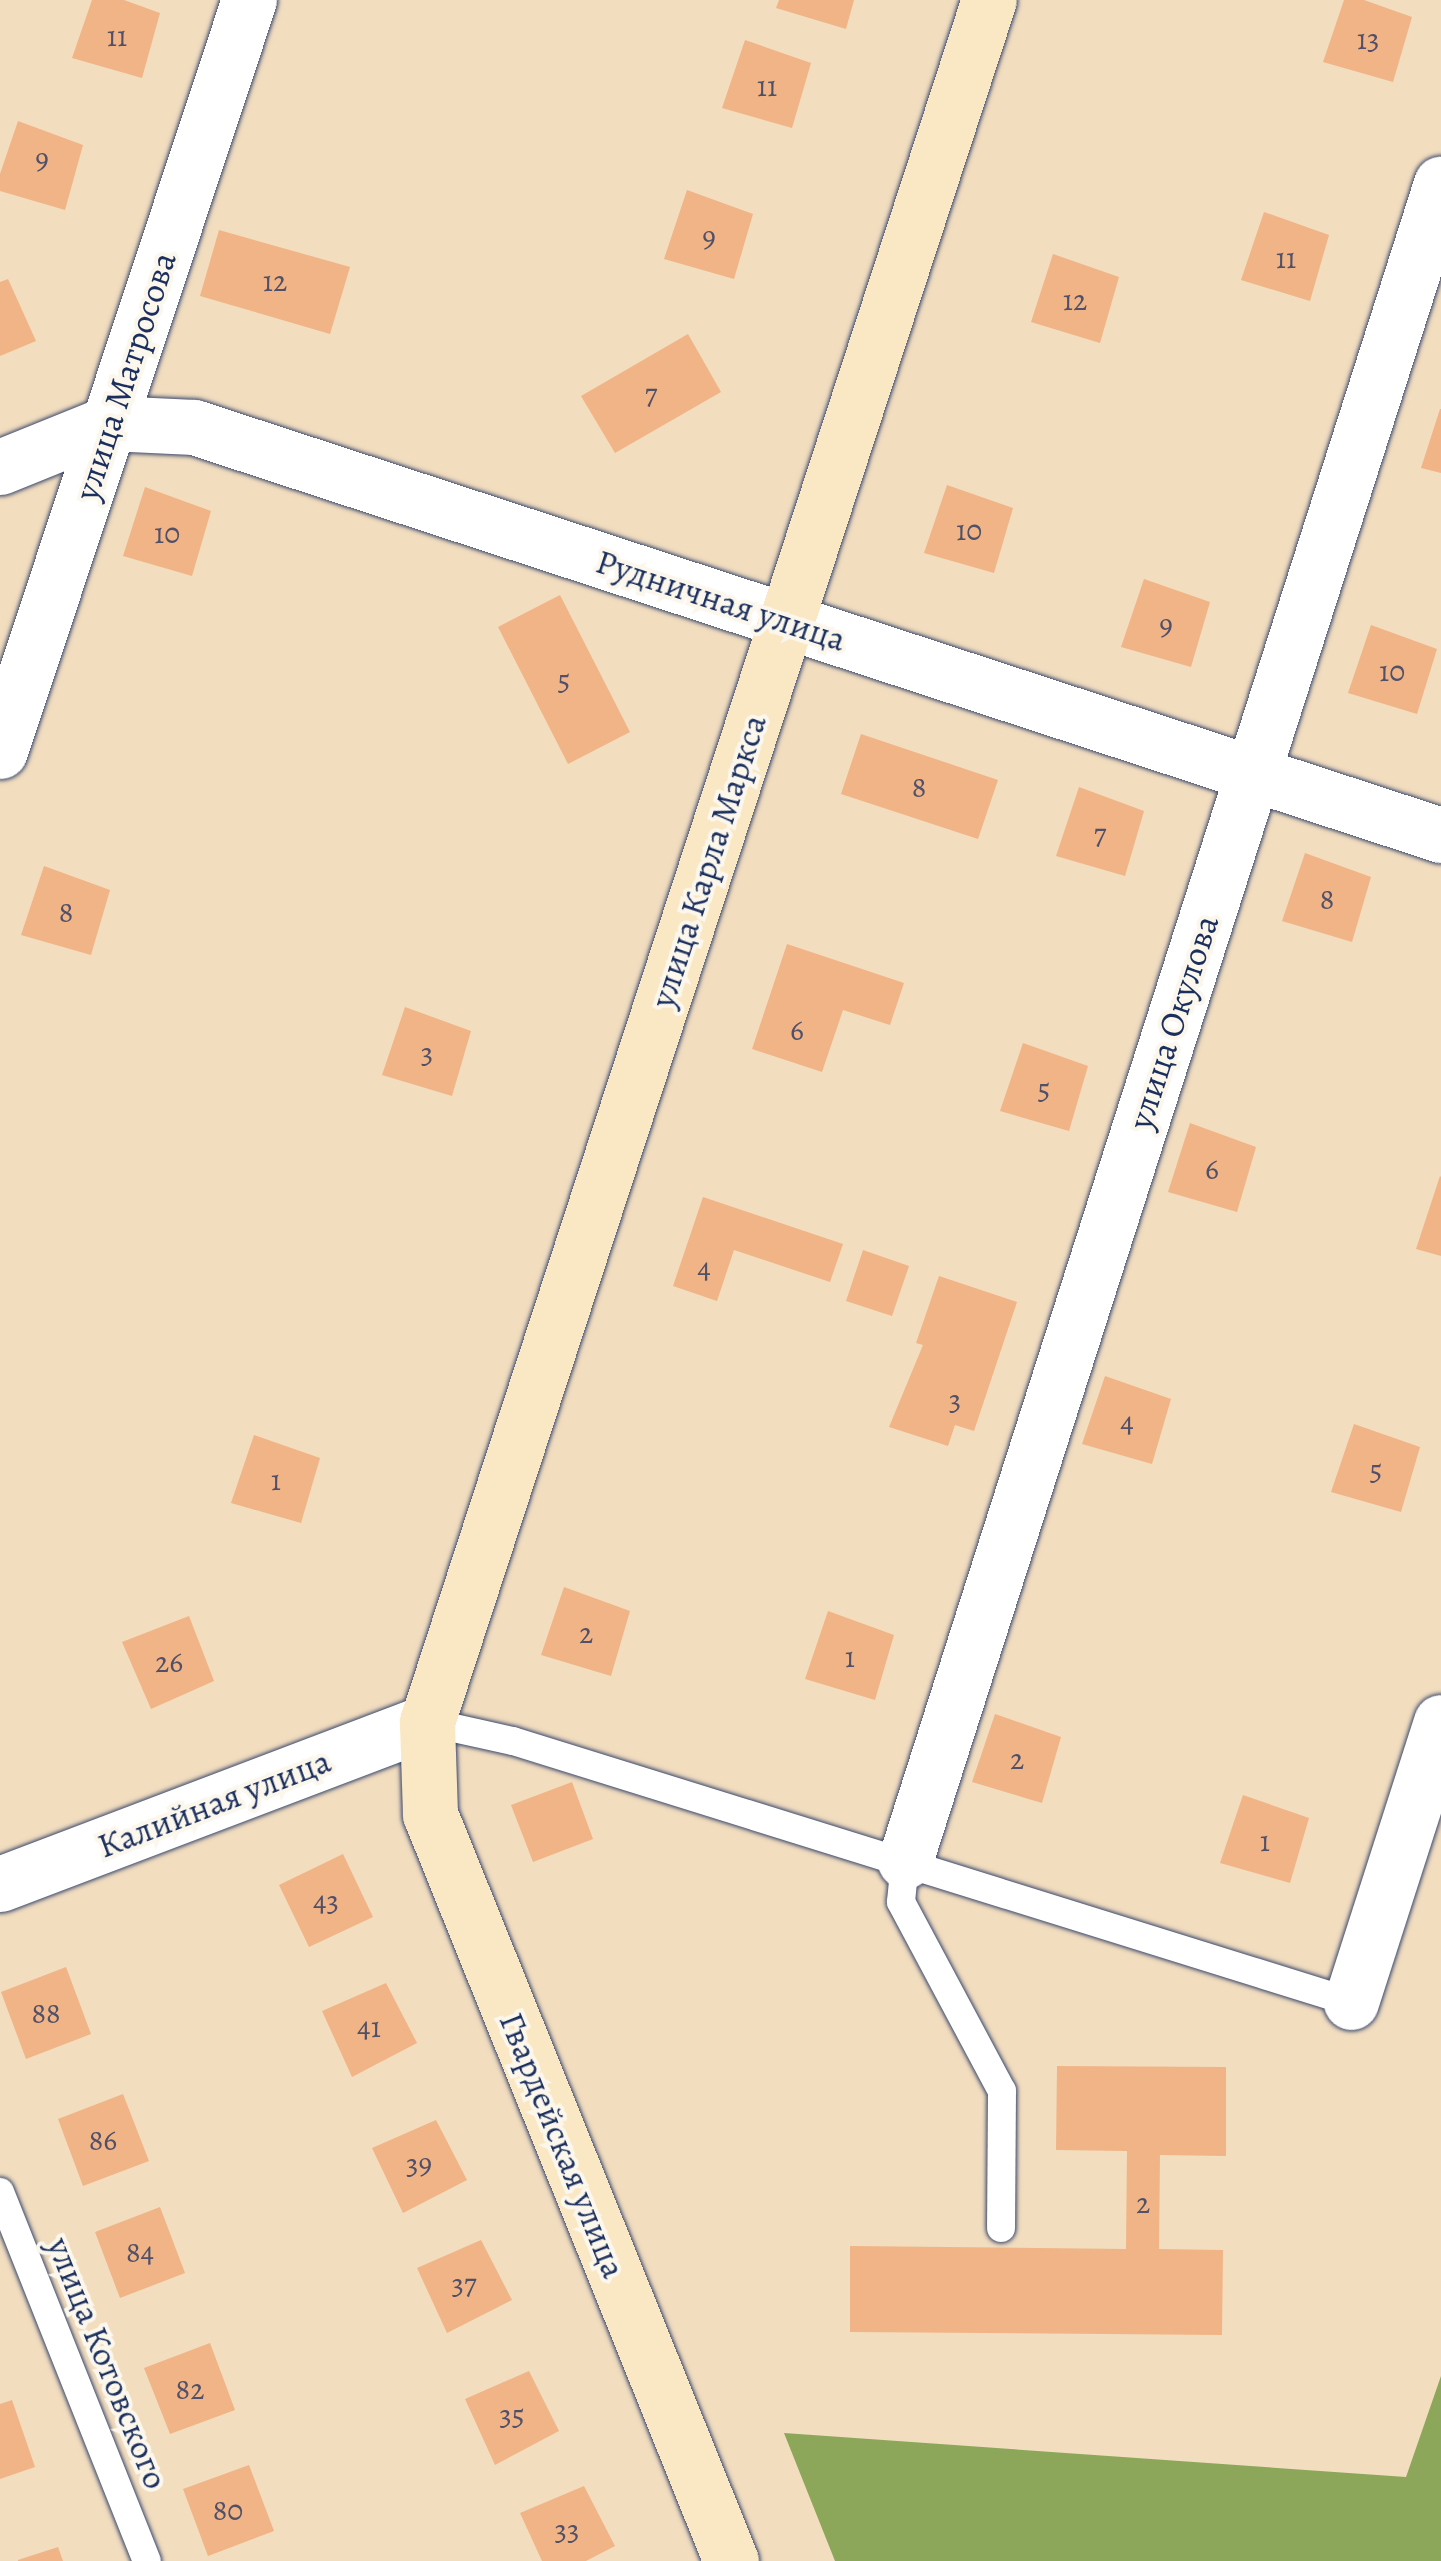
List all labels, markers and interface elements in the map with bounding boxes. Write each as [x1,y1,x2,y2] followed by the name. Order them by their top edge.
[107,18,127,54] house number: 11
[1357,21,1379,57] house number: 13
[757,68,777,104] house number: 11
[35,141,49,177] house number: 9
[702,219,716,255] house number: 9
[1276,240,1296,276] house number: 11
[65,247,185,505] street label: улица Матросова
[263,263,287,299] house number: 12
[1063,282,1087,318] house number: 12
[645,376,657,412] house number: 7
[956,512,982,548] house number: 10
[154,515,180,551] house number: 10
[591,540,851,660] street label: Рудничная улица
[1159,607,1173,643] house number: 9
[1379,653,1405,689] house number: 10
[558,662,570,698] house number: 5
[641,709,775,1013] street label: улица Карла Маркса
[912,769,926,805] house number: 8
[1094,816,1106,852] house number: 7
[1320,881,1334,917] house number: 8
[59,894,73,930] house number: 8
[1119,910,1227,1134] street label: улица Окулова
[790,1012,804,1048] house number: 6
[421,1035,433,1071] house number: 3
[1038,1071,1050,1107] house number: 5
[1205,1151,1219,1187] house number: 6
[697,1250,711,1286] house number: 4
[949,1382,961,1418] house number: 3
[1120,1404,1134,1440] house number: 4
[1370,1452,1382,1488] house number: 5
[271,1462,281,1498] house number: 1
[579,1615,593,1651] house number: 2
[845,1639,855,1675] house number: 1
[155,1644,183,1680] house number: 26
[92,1739,336,1867] street label: Калийная улица
[1010,1741,1024,1777] house number: 2
[1260,1823,1270,1859] house number: 1
[313,1883,339,1919] house number: 43
[31,1995,61,2031] house number: 88
[491,2006,635,2284] street label: Гвардейская улица
[357,2009,381,2045] house number: 41
[89,2122,117,2158] house number: 86
[406,2146,432,2182] house number: 39
[1136,2185,1150,2221] house number: 2
[38,2231,178,2495] street label: улица Котовского
[126,2234,154,2270] house number: 84
[451,2266,477,2302] house number: 37
[176,2371,204,2407] house number: 82
[499,2397,525,2433] house number: 35
[213,2492,243,2528] house number: 80
[555,2512,579,2548] house number: 33

